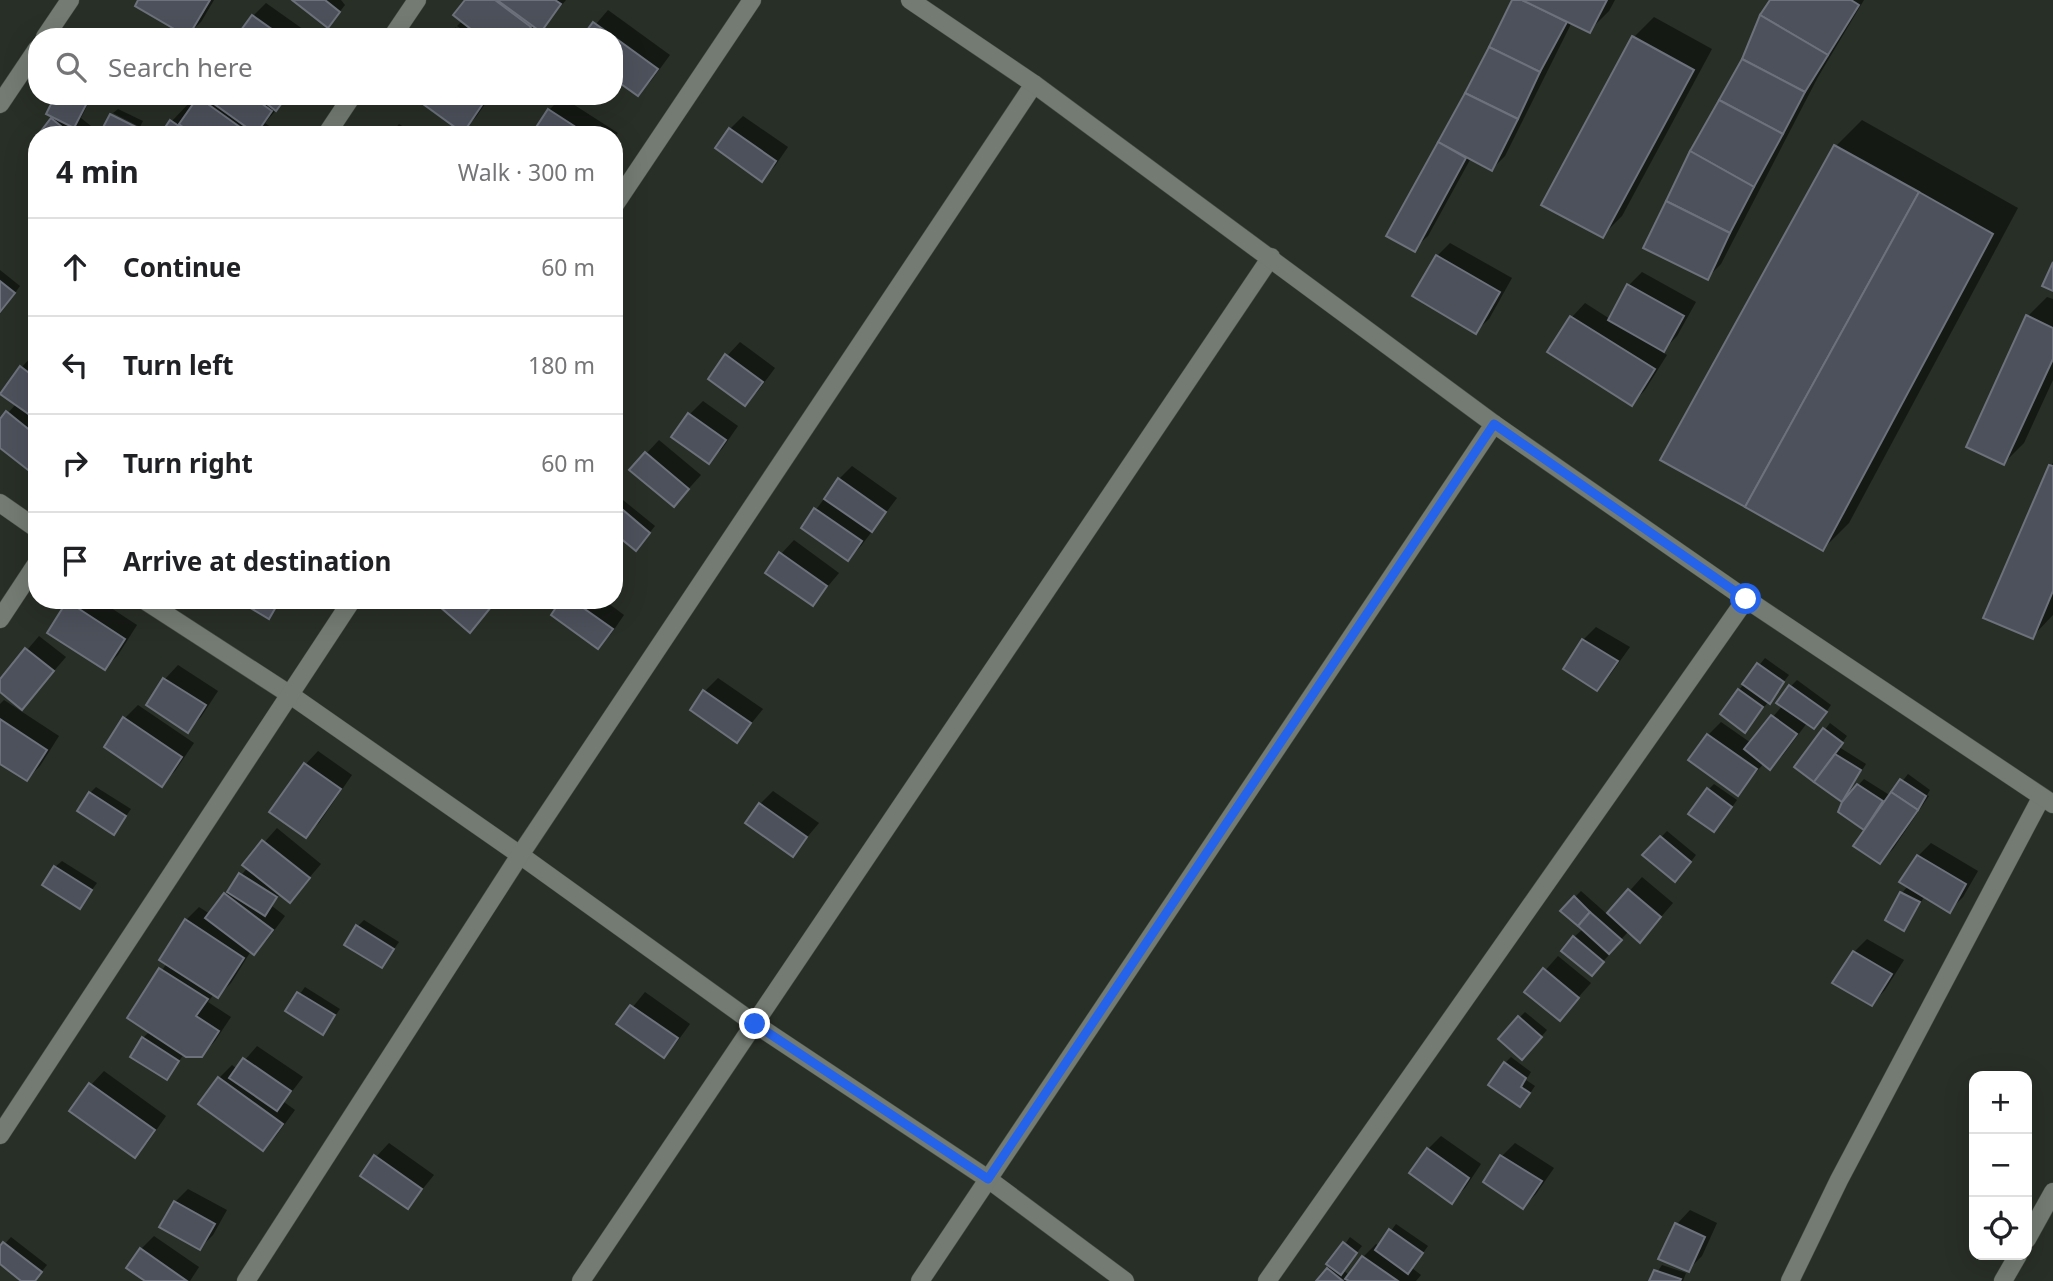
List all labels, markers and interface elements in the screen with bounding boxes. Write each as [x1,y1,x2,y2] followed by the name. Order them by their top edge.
[28,28,623,105] search box
[52,48,90,86] icon: search
[108,49,253,85] text: Search here
[56,151,139,192] text: 4 min
[458,156,595,188] text: Walk · 300 m
[56,248,94,286] icon: ahead
[123,249,241,285] text: Continue
[541,251,595,283] text: 60 m
[56,346,94,384] icon: left
[123,347,234,383] text: Turn left
[528,349,595,381] text: 180 m
[56,444,94,482] icon: right
[123,445,253,481] text: Turn right
[541,447,595,479] text: 60 m
[56,542,94,580] icon: arrive
[123,543,392,579] text: Arrive at destination
[1730,583,1761,614] route start
[739,1008,770,1039] route end
[1969,1071,2032,1260] map controls
[1969,1071,2032,1134] button: +
[1969,1134,2032,1197] button: −
[1969,1197,2032,1260] button: locate

